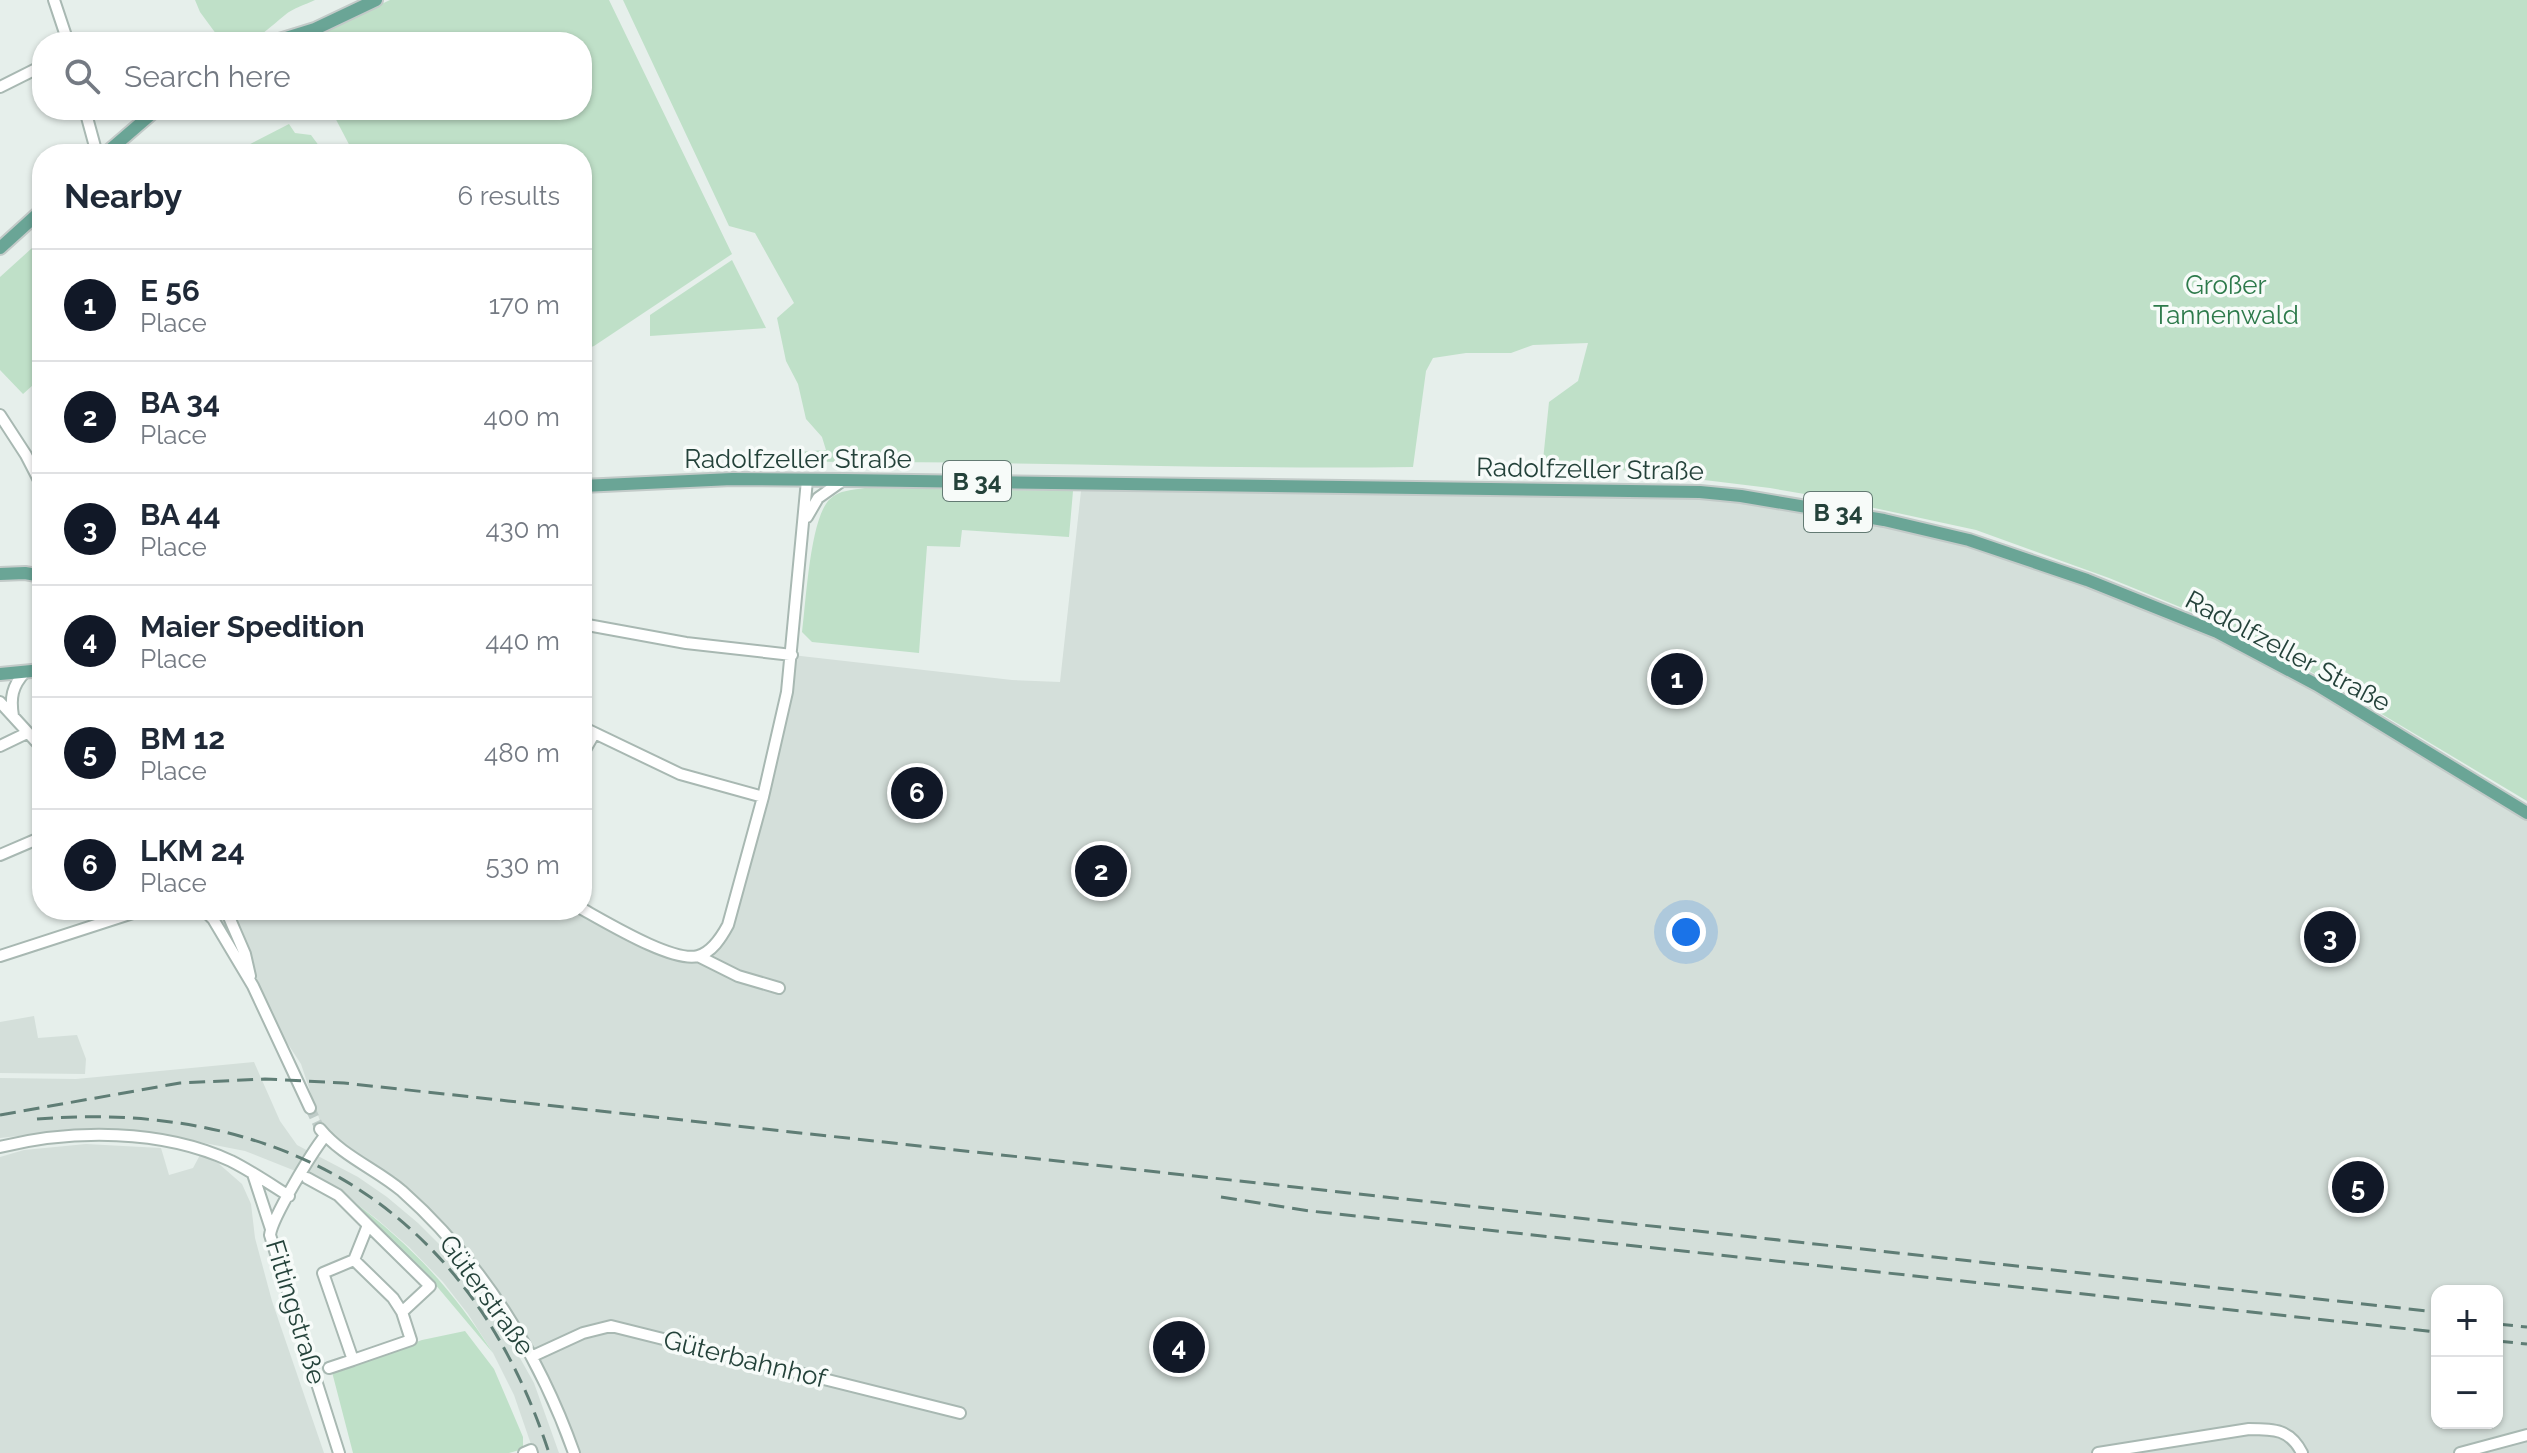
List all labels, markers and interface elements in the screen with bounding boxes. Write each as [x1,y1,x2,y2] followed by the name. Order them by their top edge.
[32,32,592,120] search box
[60,54,104,98] icon: search
[124,59,291,94] text: Search here
[64,176,182,216] text: Nearby
[457,181,560,211] text: 6 results
[2153,270,2299,330] park label: Großer Tannenwald
[140,273,200,308] text: E 56
[84,290,96,320] text: 1
[489,290,560,320] text: 170 m
[140,308,207,338] text: Place
[140,385,220,420] text: BA 34
[83,402,97,432] text: 2
[483,402,560,432] text: 400 m
[140,420,207,450] text: Place
[684,444,912,474] street label: Radolfzeller Straße
[1476,452,1704,486] street label: Radolfzeller Straße
[943,461,1011,501] road number: B 34
[1804,492,1872,532] road number: B 34
[140,497,221,532] text: BA 44
[83,514,97,544] text: 3
[485,514,560,544] text: 430 m
[140,532,207,562] text: Place
[2180,584,2396,718] street label: Radolfzeller Straße
[140,609,365,644] text: Maier Spedition
[83,626,97,656] text: 4
[485,626,560,656] text: 440 m
[140,644,207,674] text: Place
[1651,649,1703,709] pin: 1
[140,721,225,756] text: BM 12
[83,738,97,768] text: 5
[484,738,560,768] text: 480 m
[140,756,207,786] text: Place
[891,763,943,823] pin: 6
[140,833,245,868] text: LKM 24
[1075,841,1127,901] pin: 2
[82,850,98,880] text: 6
[486,850,560,880] text: 530 m
[140,868,207,898] text: Place
[2304,907,2356,967] pin: 3
[1666,912,1706,952] your location
[2332,1157,2384,1217] pin: 5
[433,1229,541,1361] street label: Güterstraße
[260,1236,332,1388] street label: Fittingstraße
[2431,1285,2503,1429] map controls
[2431,1285,2503,1357] button: +
[1153,1317,1205,1377] pin: 4
[661,1324,831,1394] street label: Güterbahnhof
[2431,1357,2503,1429] button: −

